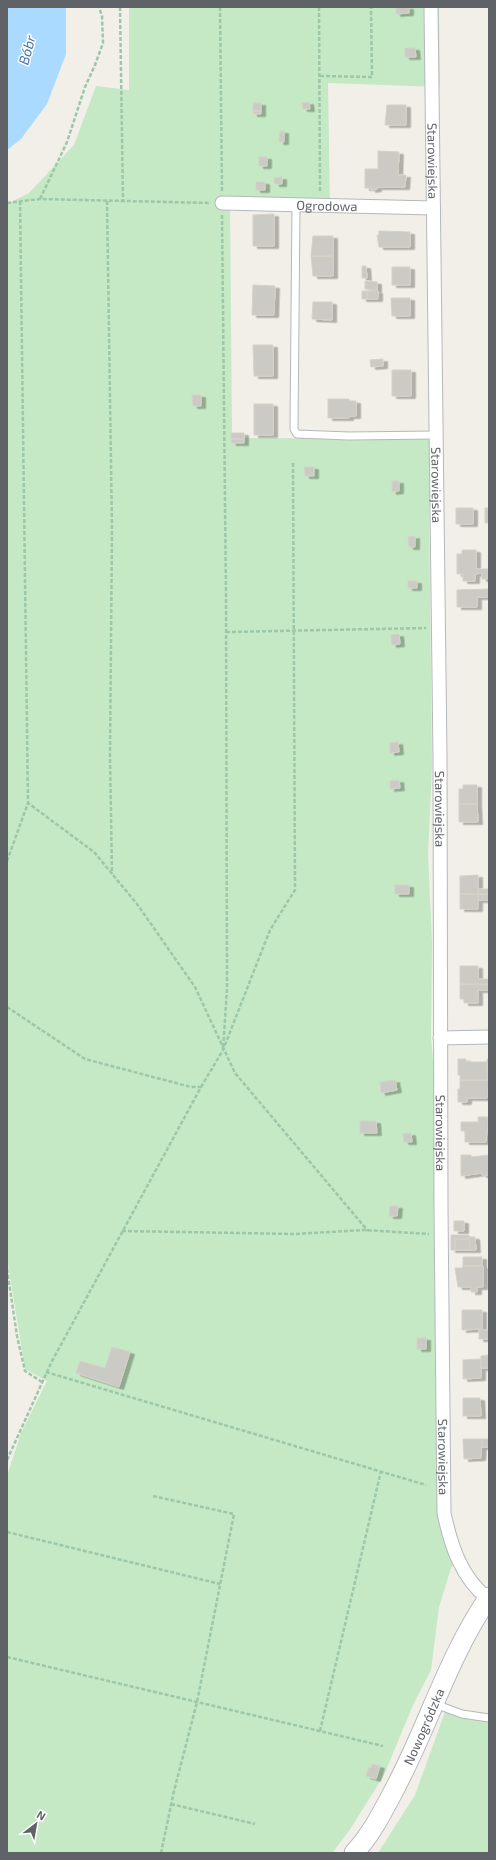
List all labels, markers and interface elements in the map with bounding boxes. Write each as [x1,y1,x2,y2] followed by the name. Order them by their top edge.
[14,33,39,67] water label: Bóbr
[424,123,441,199] street label: Starowiejska
[296,197,358,214] street label: Ogrodowa
[428,447,445,523] street label: Starowiejska
[432,771,448,847] street label: Starowiejska
[433,1095,449,1171] street label: Starowiejska
[435,1419,452,1495] street label: Starowiejska
[400,1686,448,1767] street label: Nowogródzka
[16,1804,56,1844] north arrow
[35,1807,48,1823] text: N

